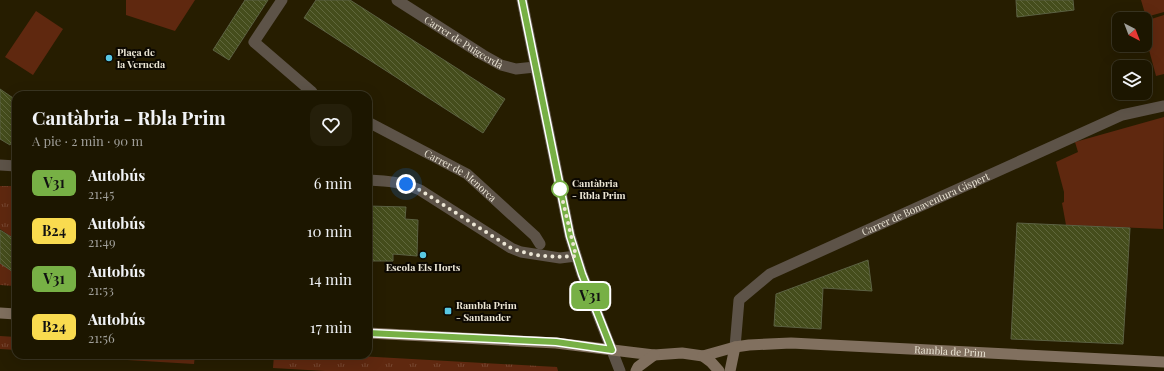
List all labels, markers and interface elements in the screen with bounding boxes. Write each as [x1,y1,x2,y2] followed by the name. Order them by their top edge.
[422,12,506,72] street label: Carrer de Puigcerdà
[1112,12,1152,52] north arrow
[1112,12,1152,100] map controls
[117,45,166,71] place label: Plaça de la Verneda
[104,53,114,63] marker: Plaça de la Verneda
[1112,60,1152,100] button: layers
[32,104,226,130] text: Cantàbria - Rbla Prim
[310,104,352,146] button: heart
[32,132,143,149] text: A pie · 2 min · 90 m
[422,146,500,205] street label: Carrer de Menorca
[88,165,145,185] text: Autobús
[859,169,992,239] street label: Carrer de Bonaventura Gispert
[43,173,65,192] text: V31
[314,173,352,193] text: 6 min
[396,174,416,194] your location
[572,176,626,202] place label: Cantàbria - Rbla Prim
[551,180,569,198] marker: Cantàbria - Rbla Prim
[88,185,114,202] text: 21:45
[88,213,145,233] text: Autobús
[42,221,66,240] text: B24
[307,221,352,241] text: 10 min
[88,233,116,250] text: 21:49
[418,250,428,260] marker: Escola Els Horts
[386,260,461,274] place label: Escola Els Horts
[88,261,145,281] text: Autobús
[43,269,65,288] text: V31
[309,269,352,289] text: 14 min
[88,281,114,298] text: 21:53
[567,283,613,309] line badge: V31
[579,286,601,305] text: V31
[456,298,517,324] place label: Rambla Prim - Santander
[443,306,453,316] marker: Rambla Prim - Santander
[88,309,145,329] text: Autobús
[42,317,66,336] text: B24
[310,317,352,337] text: 17 min
[88,329,115,346] text: 21:56
[914,342,986,360] street label: Rambla de Prim

